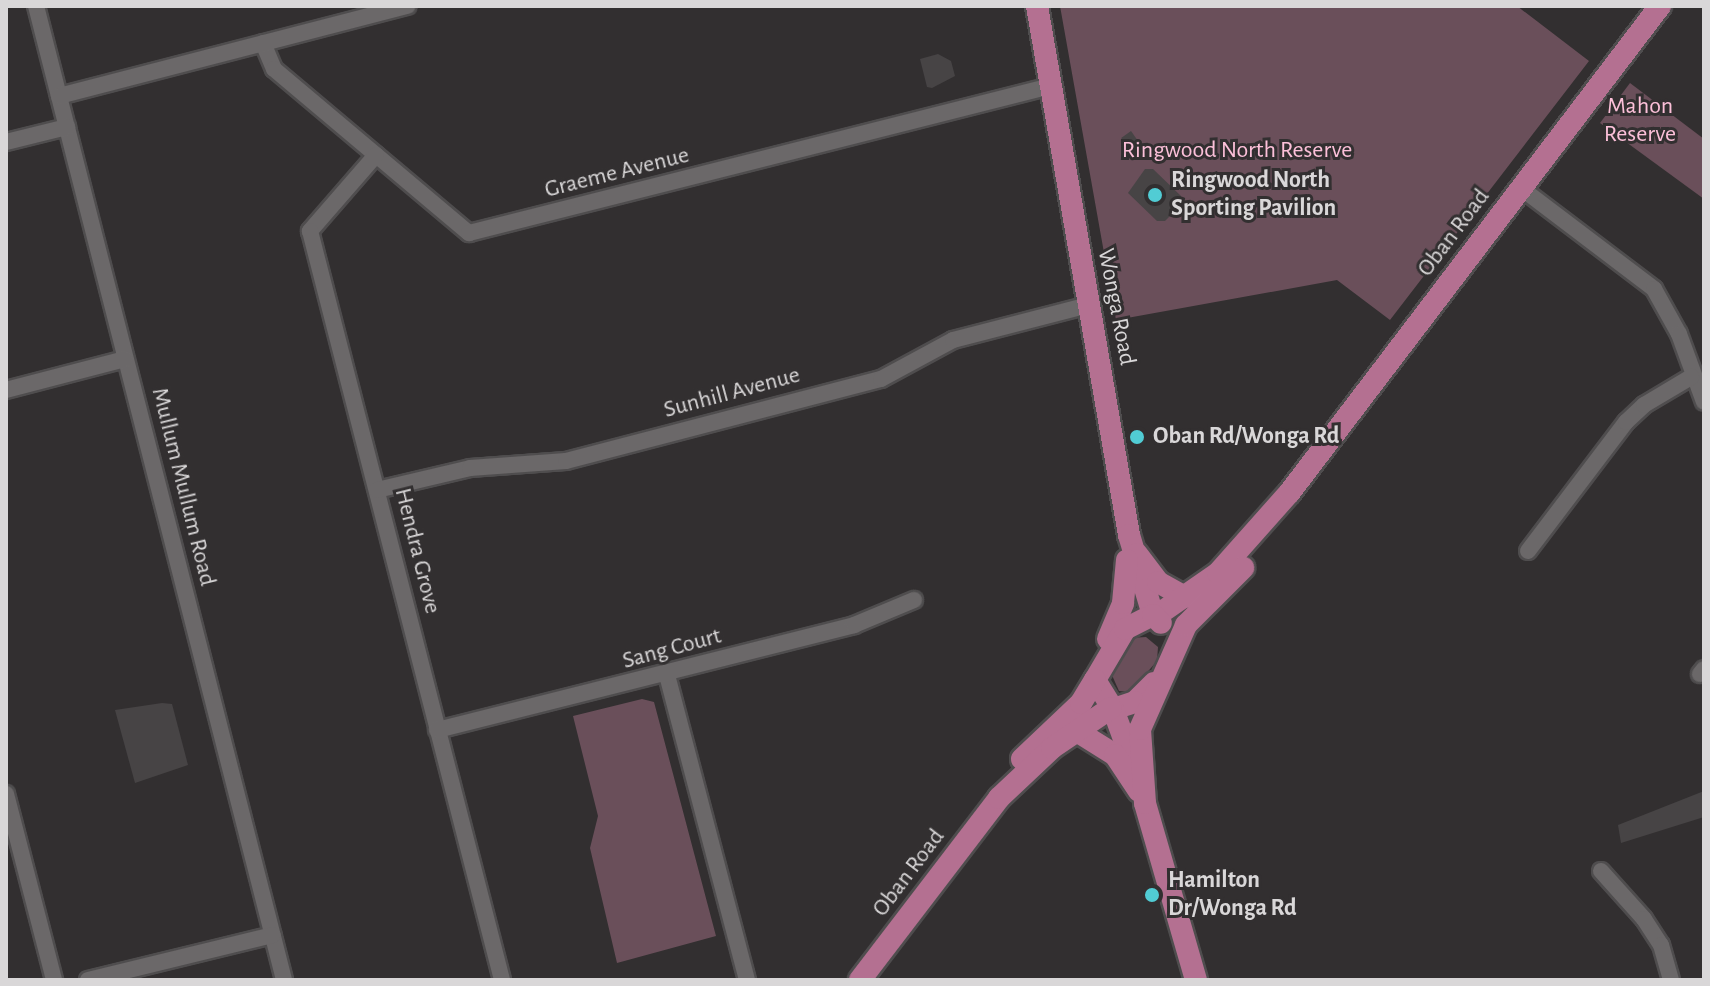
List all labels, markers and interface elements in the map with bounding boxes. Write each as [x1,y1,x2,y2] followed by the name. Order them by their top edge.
[1604,93,1676,149] park label: Mahon Reserve
[1122,137,1352,165] park label: Ringwood North Reserve
[542,141,692,205] street label: Graeme Avenue
[1171,167,1336,223] place label: Ringwood North Sporting Pavilion
[1412,183,1496,283] street label: Oban Road
[1146,186,1164,204] marker: Ringwood North Sporting Pavilion
[1091,246,1141,368] street label: Wonga Road
[661,361,803,425] street label: Sunhill Avenue
[144,385,222,589] street label: Mullum Mullum Road
[1153,423,1339,451] place label: Oban Rd/Wonga Rd
[1128,428,1146,446] marker: Oban Rd/Wonga Rd
[388,485,446,617] street label: Hendra Grove
[620,622,724,676] street label: Sang Court
[867,823,951,923] street label: Oban Road
[1168,867,1297,923] place label: Hamilton Dr/Wonga Rd
[1143,886,1161,904] marker: Hamilton Dr/Wonga Rd

